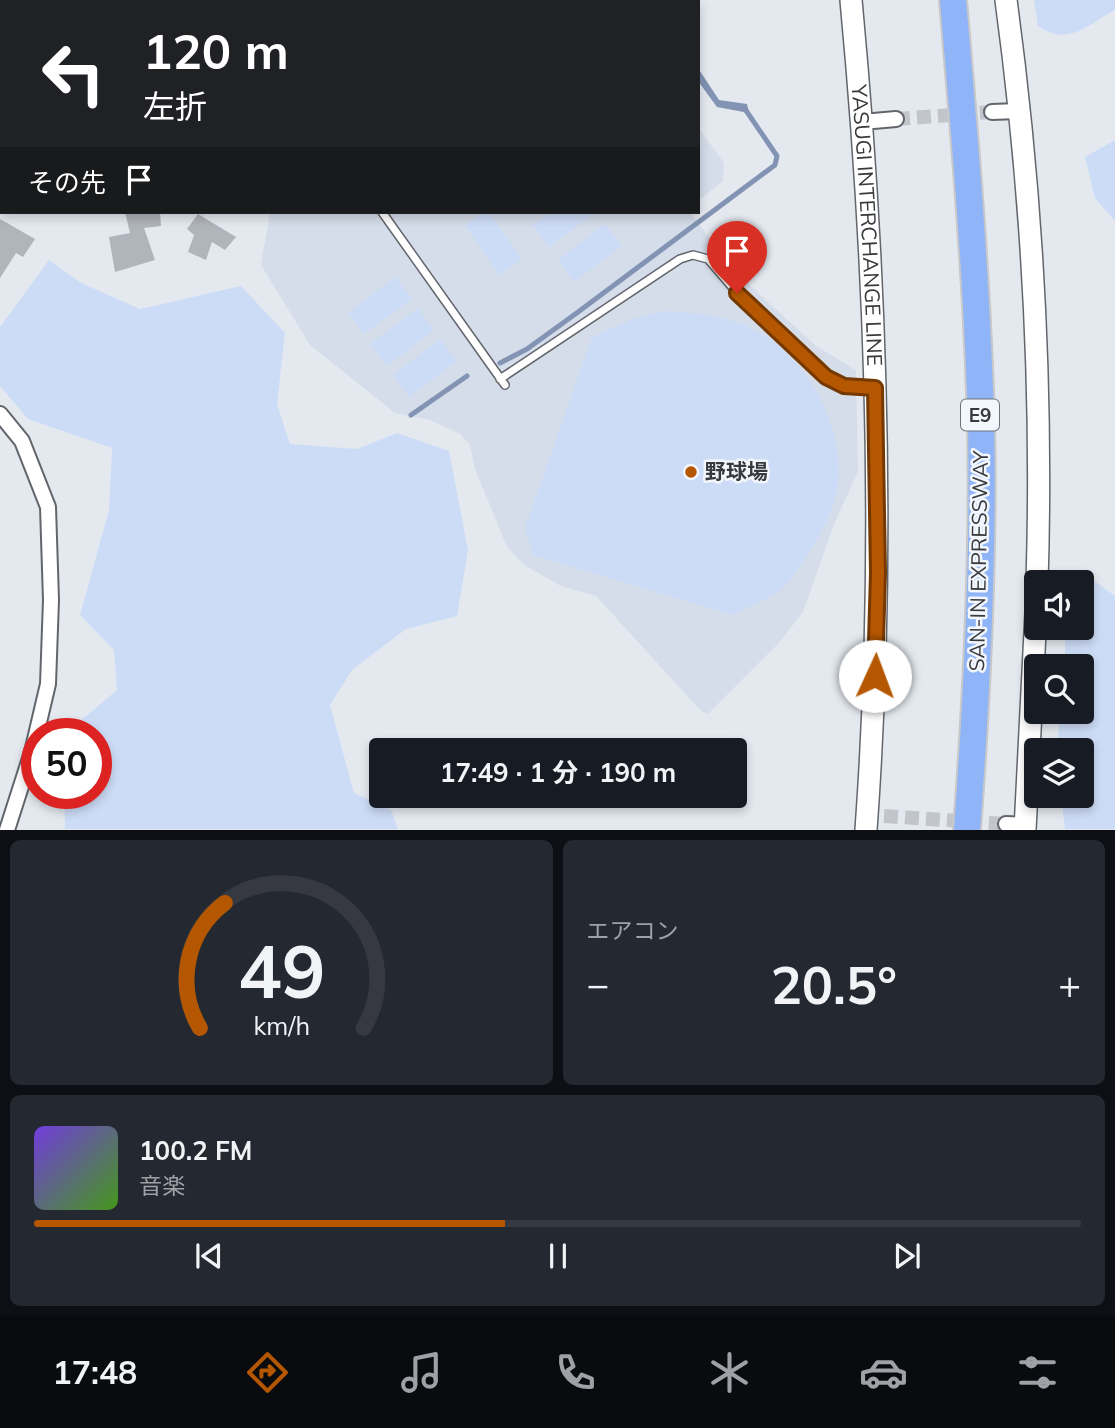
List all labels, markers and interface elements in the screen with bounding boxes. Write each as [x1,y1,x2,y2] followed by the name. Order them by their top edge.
[143,20,289,81] text: 120 m
[28,28,119,119] icon: left
[846,83,888,366] street label: YASUGI INTERCHANGE LINE
[143,86,207,126] text: 左折
[120,161,158,199] icon: arrive
[28,166,106,199] text: その先
[707,221,767,293] pin
[718,232,756,270] icon: arrive
[961,400,999,430] road number: E9
[963,450,993,672] street label: SAN-IN EXPRESSWAY
[705,458,768,484] place label: 野球場
[683,464,699,480] marker: 野球場
[1024,570,1094,808] map controls
[1024,570,1094,640] button: sound
[838,639,912,713] position arrow
[1024,654,1094,724] button: search
[21,718,112,809] speed limit sign: 50
[1024,738,1094,808] button: layers
[440,756,676,789] text: 17:49 · 1 分 · 190 m
[587,916,679,945] text: エアコン
[238,926,325,1017] text: 49
[771,952,897,1017] text: 20.5°
[587,960,609,1008] text: −
[1058,960,1081,1008] text: +
[253,1010,310,1041] text: km/h
[139,1134,252,1167] text: 100.2 FM
[139,1171,185,1200] text: 音楽
[190,1237,228,1275] icon: previous
[539,1237,577,1275] icon: pause
[888,1237,926,1275] icon: next
[243,1348,292,1397] icon: directions
[397,1348,446,1397] icon: music
[551,1348,600,1397] icon: phone
[705,1348,754,1397] icon: climate
[859,1348,908,1397] icon: car
[1013,1348,1062,1397] icon: filters
[53,1352,137,1392] text: 17:48

